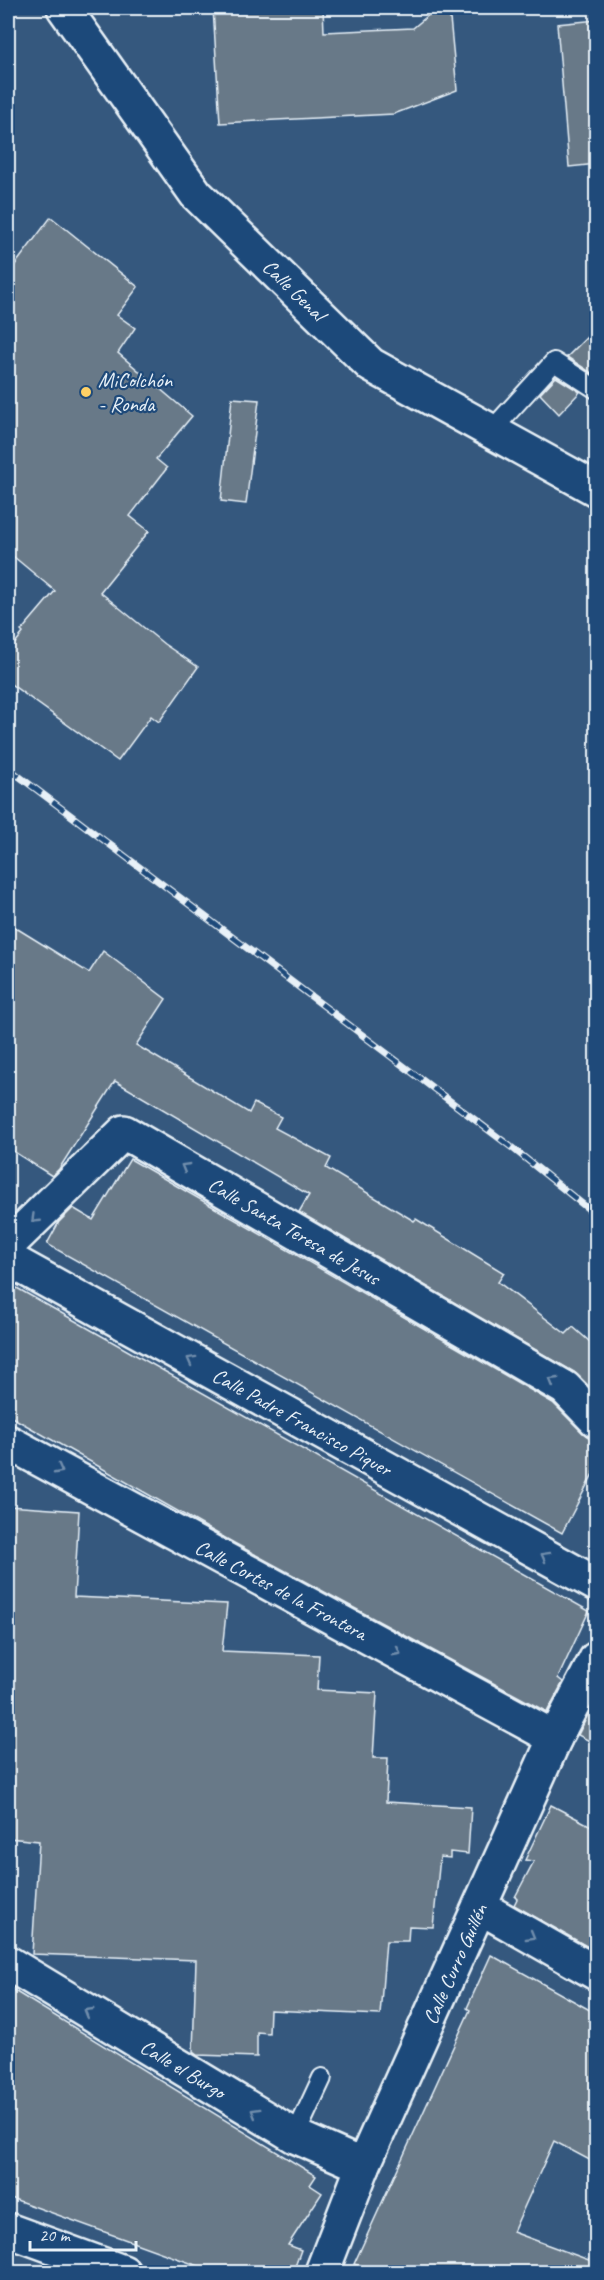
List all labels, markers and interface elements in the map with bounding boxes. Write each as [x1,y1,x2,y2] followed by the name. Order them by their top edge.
[257,254,333,329] street label: Calle Genal
[98,367,173,417] place label: MiColchón - Ronda
[79,385,93,399] marker: MiColchón - Ronda
[181,1163,191,1175] one-way arrow
[204,1171,386,1292] street label: Calle Santa Teresa de Jesus
[31,1212,41,1223] one-way arrow
[187,1356,197,1367] one-way arrow
[208,1362,397,1483] street label: Calle Padre Francisco Piquer
[549,1377,559,1389] one-way arrow
[53,1463,63,1474] one-way arrow
[191,1534,373,1647] street label: Calle Cortes de la Frontera
[541,1552,551,1563] one-way arrow
[391,1645,401,1656] one-way arrow
[417,1899,493,2028] street label: Calle Curro Guillén
[525,1929,535,1940] one-way arrow
[84,2008,94,2019] one-way arrow
[136,2033,232,2106] street label: Calle el Burgo
[251,2108,261,2120] one-way arrow
[30,2214,136,2252] scale bar
[39,2224,72,2246] text: 20 m

